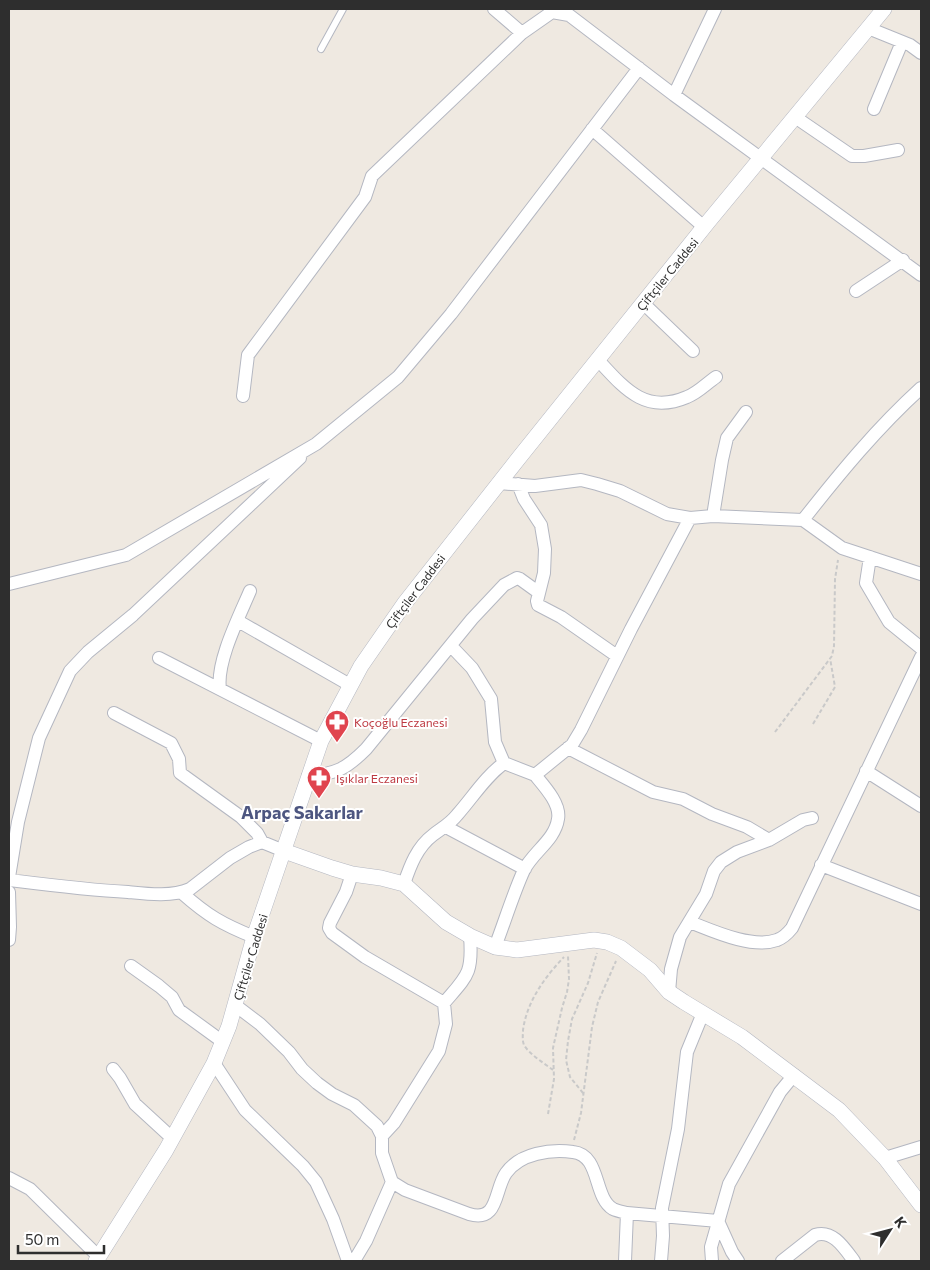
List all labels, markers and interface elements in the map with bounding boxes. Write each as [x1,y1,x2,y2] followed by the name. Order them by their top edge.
[633,235,701,313] street label: Çiftçiler Caddesi
[382,551,448,631] street label: Çiftçiler Caddesi
[324,709,350,743] pharmacy icon: Koçoğlu Eczanesi
[354,715,448,729] place label: Koçoğlu Eczanesi
[306,765,332,799] pharmacy icon: Işıklar Eczanesi
[336,771,418,785] place label: Işıklar Eczanesi
[241,801,364,823] district label: Arpaç Sakarlar
[230,912,270,1002] street label: Çiftçiler Caddesi
[865,1205,915,1255] north arrow
[891,1213,911,1231] text: K
[18,1222,104,1254] scale bar
[25,1230,59,1248] text: 50 m

